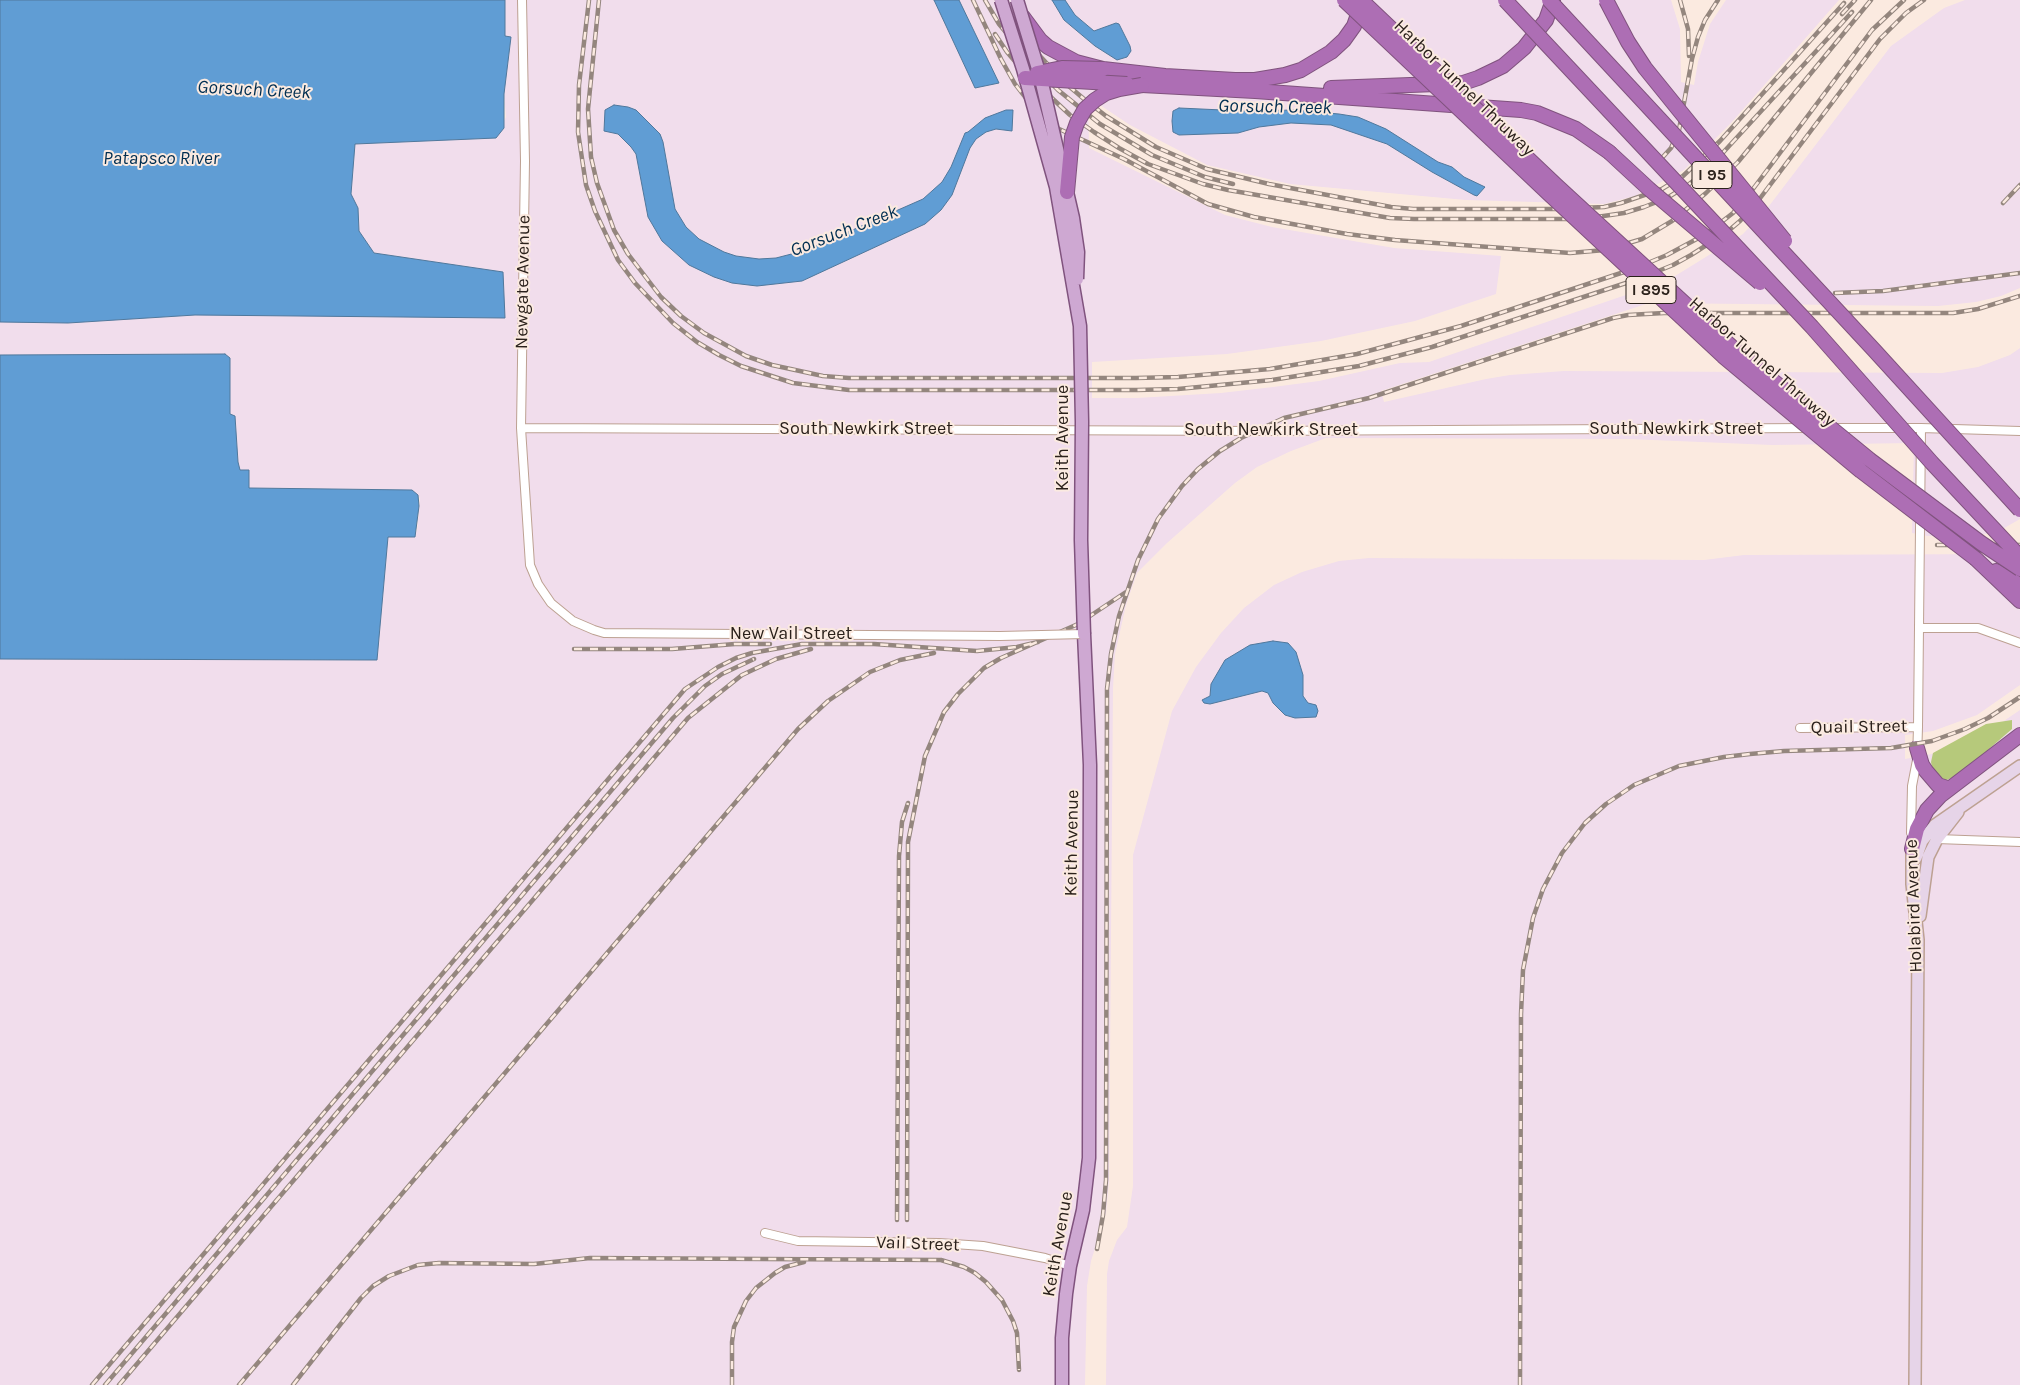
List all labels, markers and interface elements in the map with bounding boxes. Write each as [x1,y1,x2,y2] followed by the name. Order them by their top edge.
[1389,15,1539,161] street label: Harbor Tunnel Thruway
[197,76,311,104] water label: Gorsuch Creek
[1218,95,1332,119] water label: Gorsuch Creek
[103,148,219,170] water label: Patapsco River
[1692,162,1732,188] road number: I 95
[787,200,901,262] water label: Gorsuch Creek
[511,215,535,349] street label: Newgate Avenue
[1626,276,1676,304] road number: I 895
[1684,292,1840,432] street label: Harbor Tunnel Thruway
[1052,385,1074,491] street label: Keith Avenue
[779,418,953,440] street label: South Newkirk Street
[1589,418,1763,440] street label: South Newkirk Street
[1184,419,1358,441] street label: South Newkirk Street
[730,623,852,645] street label: New Vail Street
[1811,715,1907,739] street label: Quail Street
[1060,789,1084,897] street label: Keith Avenue
[1901,839,1927,973] street label: Holabird Avenue
[1038,1190,1078,1298] street label: Keith Avenue
[876,1232,960,1256] street label: Vail Street

